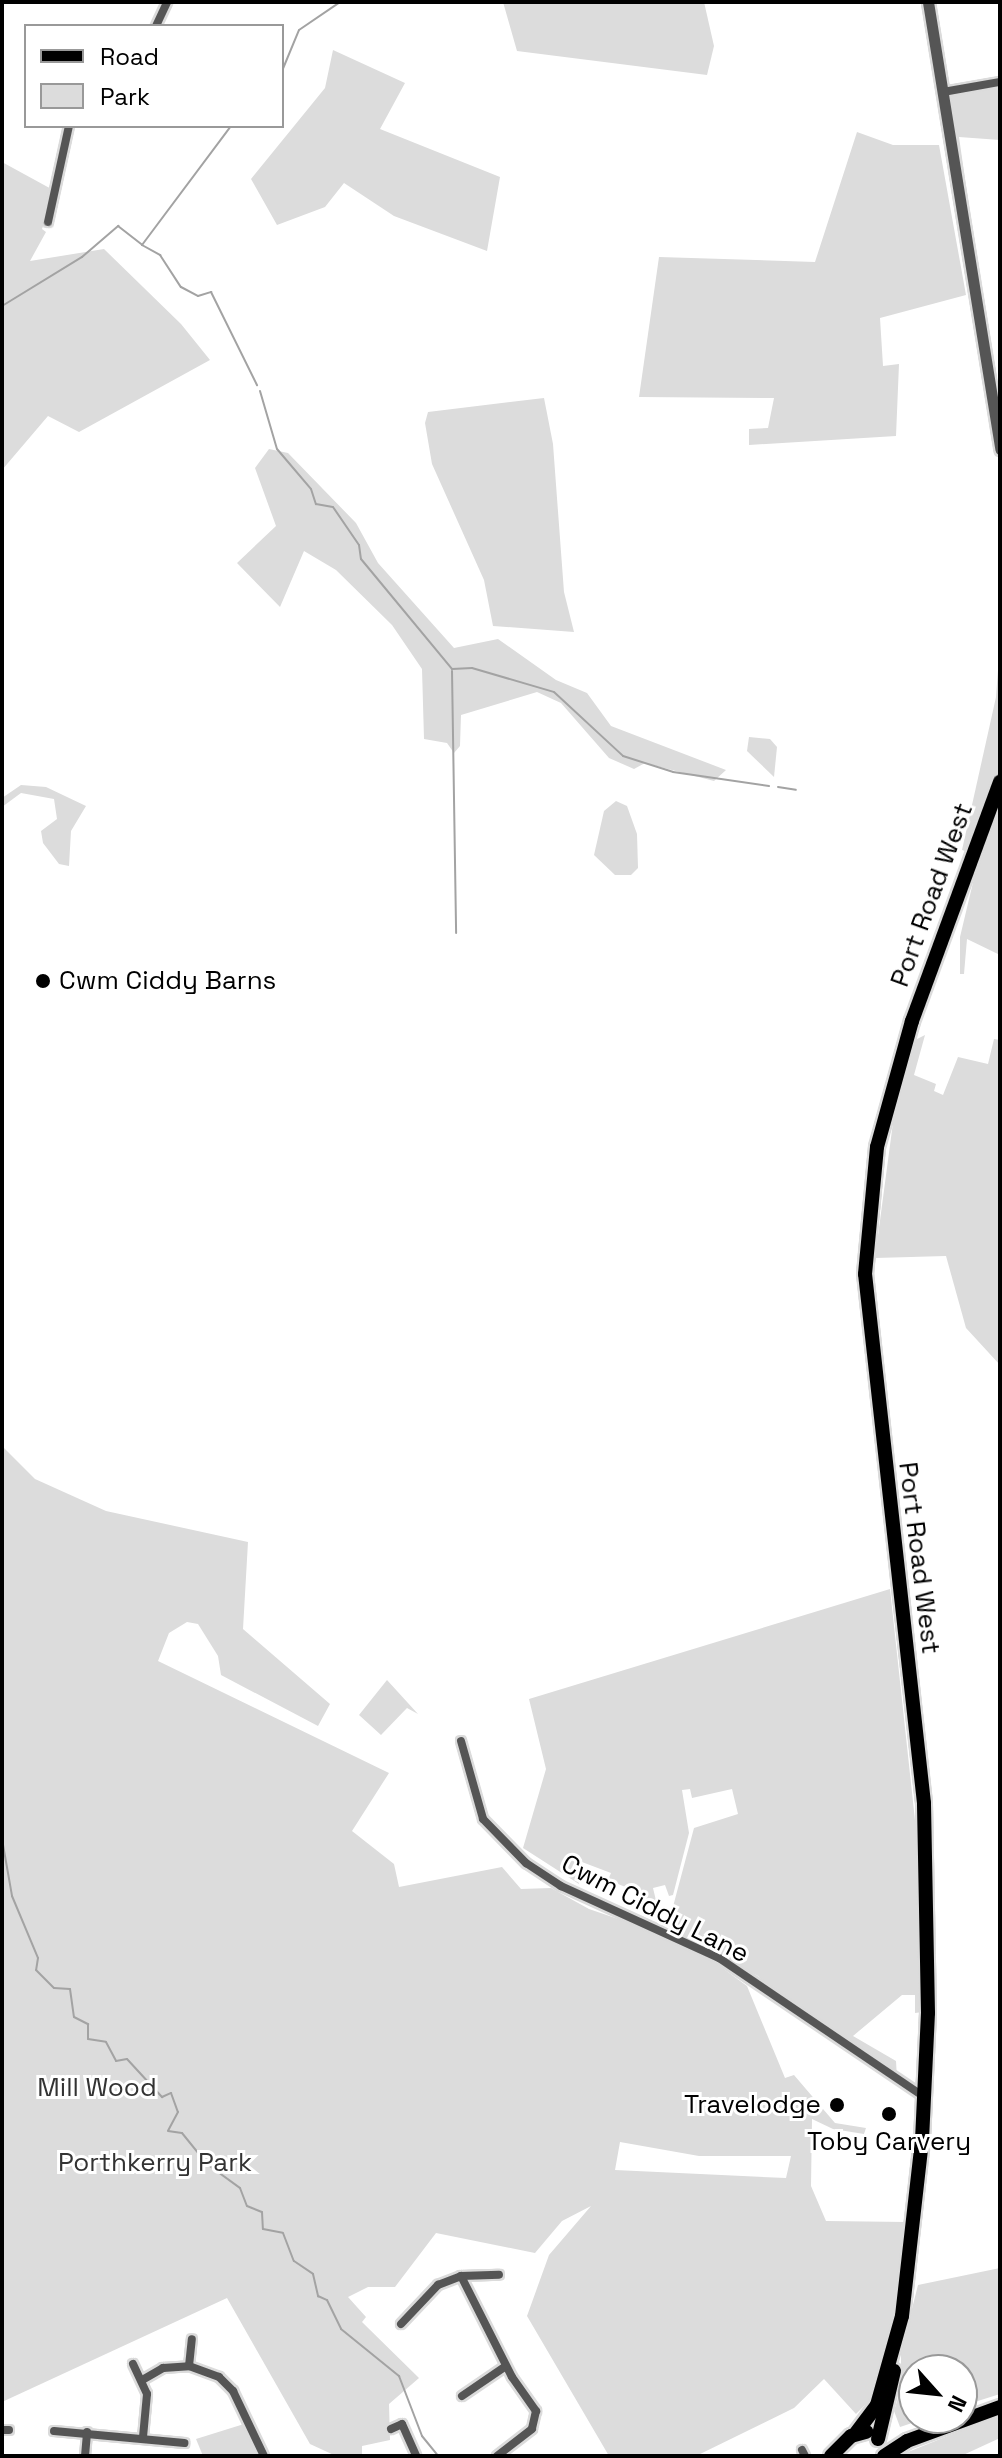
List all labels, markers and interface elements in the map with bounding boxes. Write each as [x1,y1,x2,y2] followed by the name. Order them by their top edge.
[24,24,284,128] legend
[100,41,159,72] text: Road
[100,81,150,112] text: Park
[884,799,980,991] street label: Port Road West
[59,965,276,997] place label: Cwm Ciddy Barns
[34,972,52,990] marker: Cwm Ciddy Barns
[892,1460,946,1656] street label: Port Road West
[556,1848,754,1970] street label: Cwm Ciddy Lane
[37,2072,157,2104] park label: Mill Wood
[684,2089,821,2121] place label: Travelodge
[828,2096,846,2114] marker: Travelodge
[880,2105,898,2123] marker: Toby Carvery
[807,2126,971,2158] place label: Toby Carvery
[58,2147,252,2179] park label: Porthkerry Park
[898,2354,978,2434] north arrow
[942,2391,973,2417] text: N

